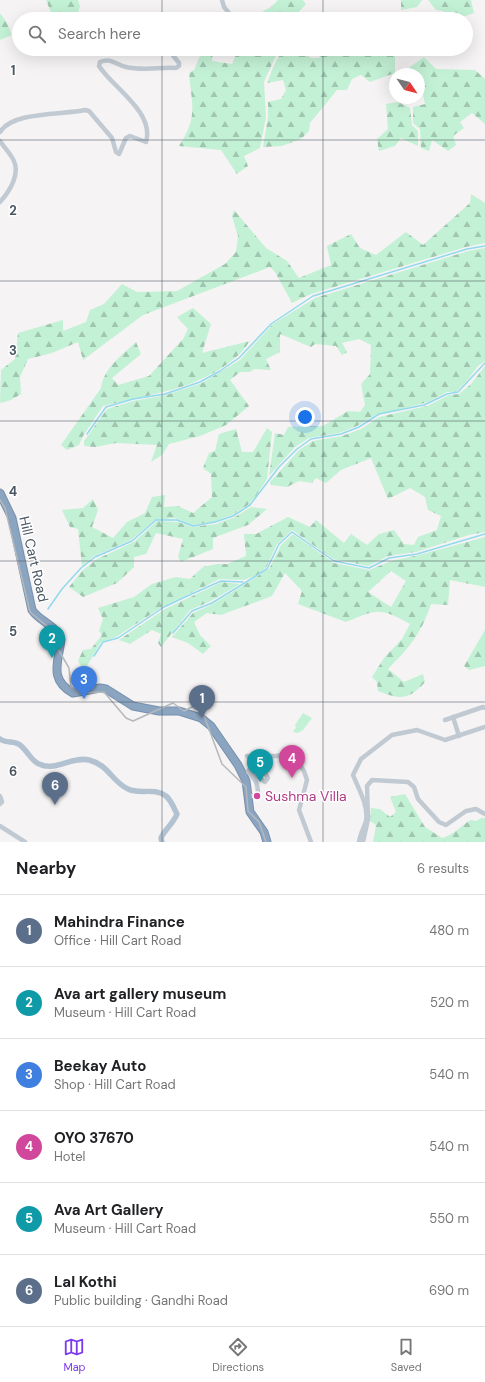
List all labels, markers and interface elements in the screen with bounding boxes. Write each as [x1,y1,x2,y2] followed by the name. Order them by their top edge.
[12,12,473,56] search box
[26,23,48,45] icon: search
[58,24,141,44] text: Search here
[11,62,15,79] text: 1
[389,68,425,104] north arrow
[9,202,17,219] text: 2
[9,342,17,359] text: 3
[295,407,315,427] your location
[9,483,17,500] text: 4
[15,514,53,604] street label: Hill Cart Road
[9,623,17,640] text: 5
[39,625,65,658] pin: 2
[71,666,97,699] pin: 3
[189,685,215,718] pin: 1
[279,745,305,778] pin: 4
[247,749,273,782] pin: 5
[9,763,17,780] text: 6
[42,772,68,805] pin: 6
[265,787,347,805] place label: Sushma Villa
[252,791,262,801] marker: Sushma Villa
[16,857,76,879] text: Nearby
[417,860,469,877] text: 6 results
[54,912,185,932] text: Mahindra Finance
[27,922,31,939] text: 1
[429,922,469,939] text: 480 m
[54,932,181,949] text: Office · Hill Cart Road
[54,984,226,1004] text: Ava art gallery museum
[25,994,33,1011] text: 2
[430,994,469,1011] text: 520 m
[54,1004,196,1021] text: Museum · Hill Cart Road
[54,1056,146,1076] text: Beekay Auto
[25,1066,33,1083] text: 3
[429,1066,469,1083] text: 540 m
[54,1076,176,1093] text: Shop · Hill Cart Road
[54,1128,134,1148] text: OYO 37670
[25,1138,33,1155] text: 4
[429,1138,469,1155] text: 540 m
[54,1148,86,1165] text: Hotel
[54,1200,164,1220] text: Ava Art Gallery
[25,1210,33,1227] text: 5
[429,1210,469,1227] text: 550 m
[54,1220,196,1237] text: Museum · Hill Cart Road
[54,1272,117,1292] text: Lal Kothi
[25,1282,33,1299] text: 6
[429,1282,469,1299] text: 690 m
[54,1292,228,1309] text: Public building · Gandhi Road
[63,1336,86,1374] tab: Map
[212,1336,264,1374] tab: Directions
[391,1336,422,1374] tab: Saved

